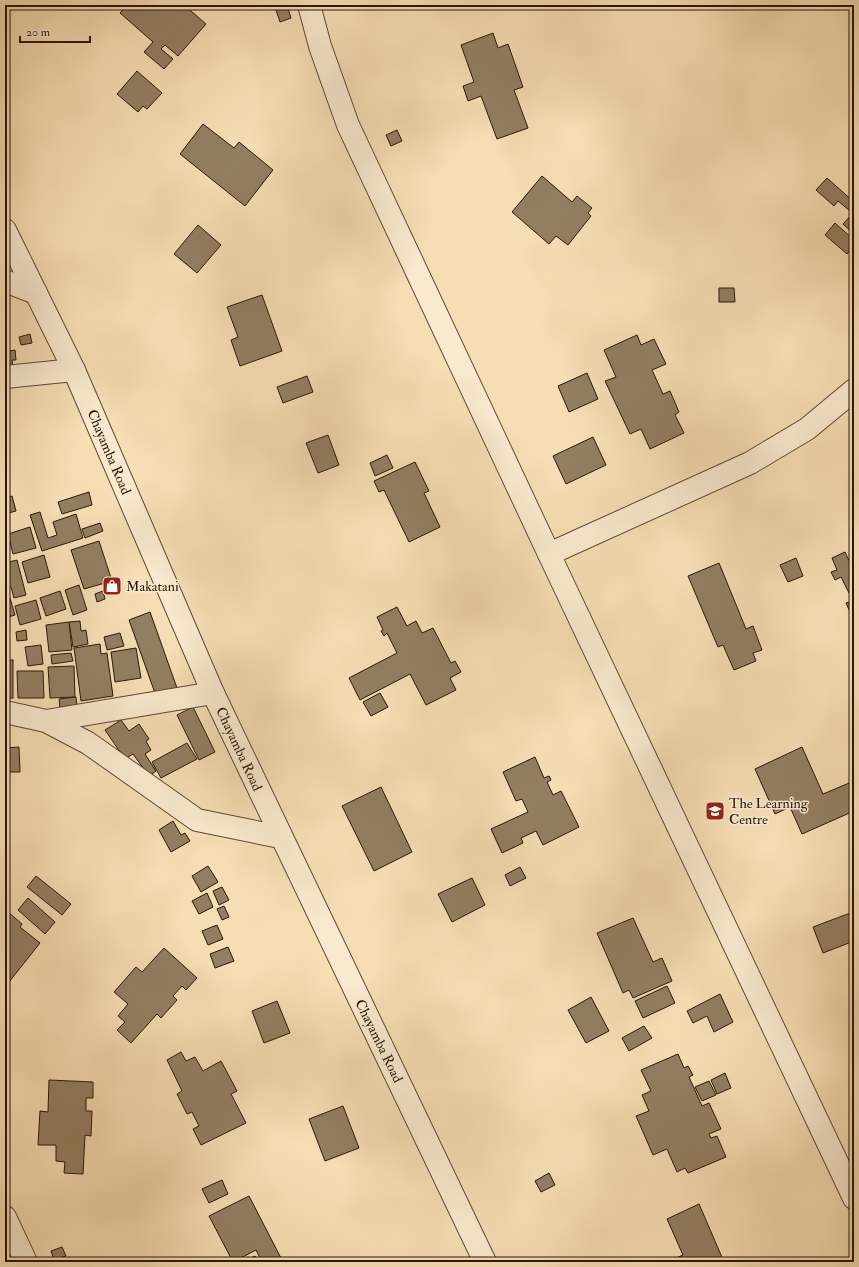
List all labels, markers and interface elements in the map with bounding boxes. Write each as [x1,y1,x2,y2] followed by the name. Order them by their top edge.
[20,18,90,44] scale bar
[26,25,51,40] text: 20 m
[83,407,135,498] street label: Chayamba Road
[101,575,123,597] shop icon: Makatani
[126,578,179,595] place label: Makatani
[211,704,266,794] street label: Chayamba Road
[729,795,809,828] place label: The Learning Centre
[704,800,726,822] school or university icon: The Learning Centre
[351,997,407,1086] street label: Chayamba Road

